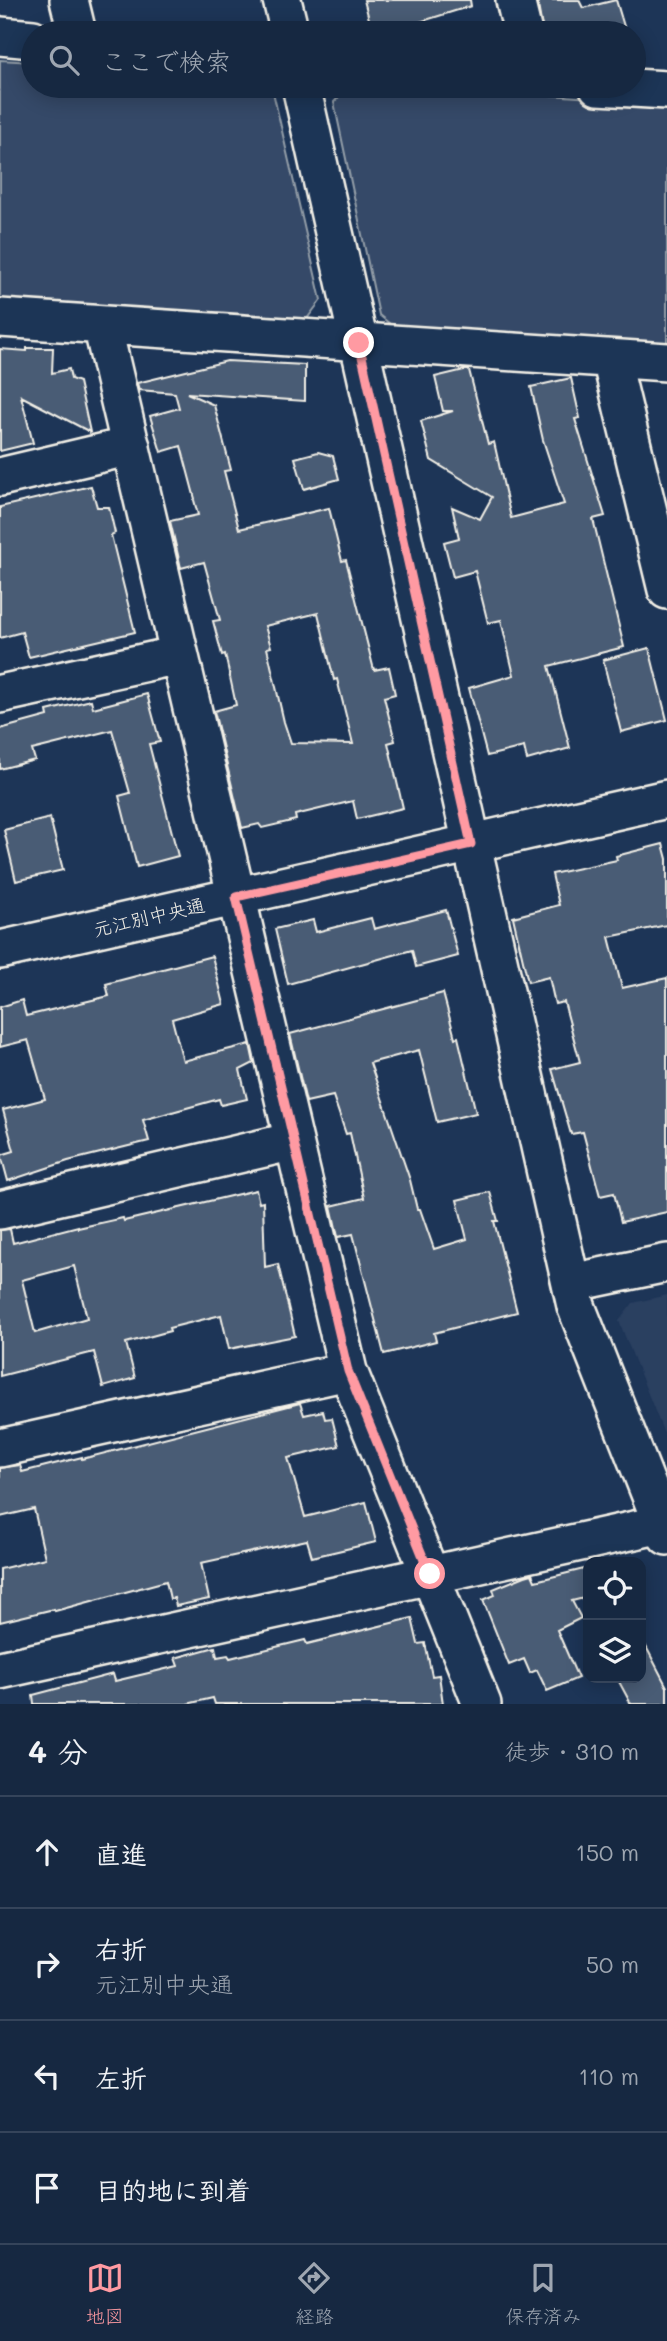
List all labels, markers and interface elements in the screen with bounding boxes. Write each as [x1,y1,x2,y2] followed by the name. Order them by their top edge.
[21,21,646,98] search box
[45,41,83,79] icon: search
[101,44,231,78] text: ここで検索
[343,327,374,358] route end
[91,892,207,942] street label: 元江別中央通
[583,1557,646,1683] map controls
[583,1557,646,1620] button: locate
[414,1558,445,1589] route start
[583,1620,646,1683] button: layers
[28,1731,88,1771] text: 4 分
[505,1736,639,1766] text: 徒歩 · 310 m
[28,1833,66,1871] icon: ahead
[95,1837,147,1871] text: 直進
[575,1837,639,1867] text: 150 m
[95,1932,147,1966] text: 右折
[28,1945,66,1983] icon: right
[586,1949,639,1979] text: 50 m
[95,1969,233,1999] text: 元江別中央通
[28,2057,66,2095] icon: left
[95,2061,147,2095] text: 左折
[579,2061,639,2091] text: 110 m
[28,2169,66,2207] icon: arrive
[95,2173,251,2207] text: 目的地に到着
[86,2259,124,2328] tab: 地図
[295,2259,333,2328] tab: 経路
[505,2259,581,2328] tab: 保存済み

